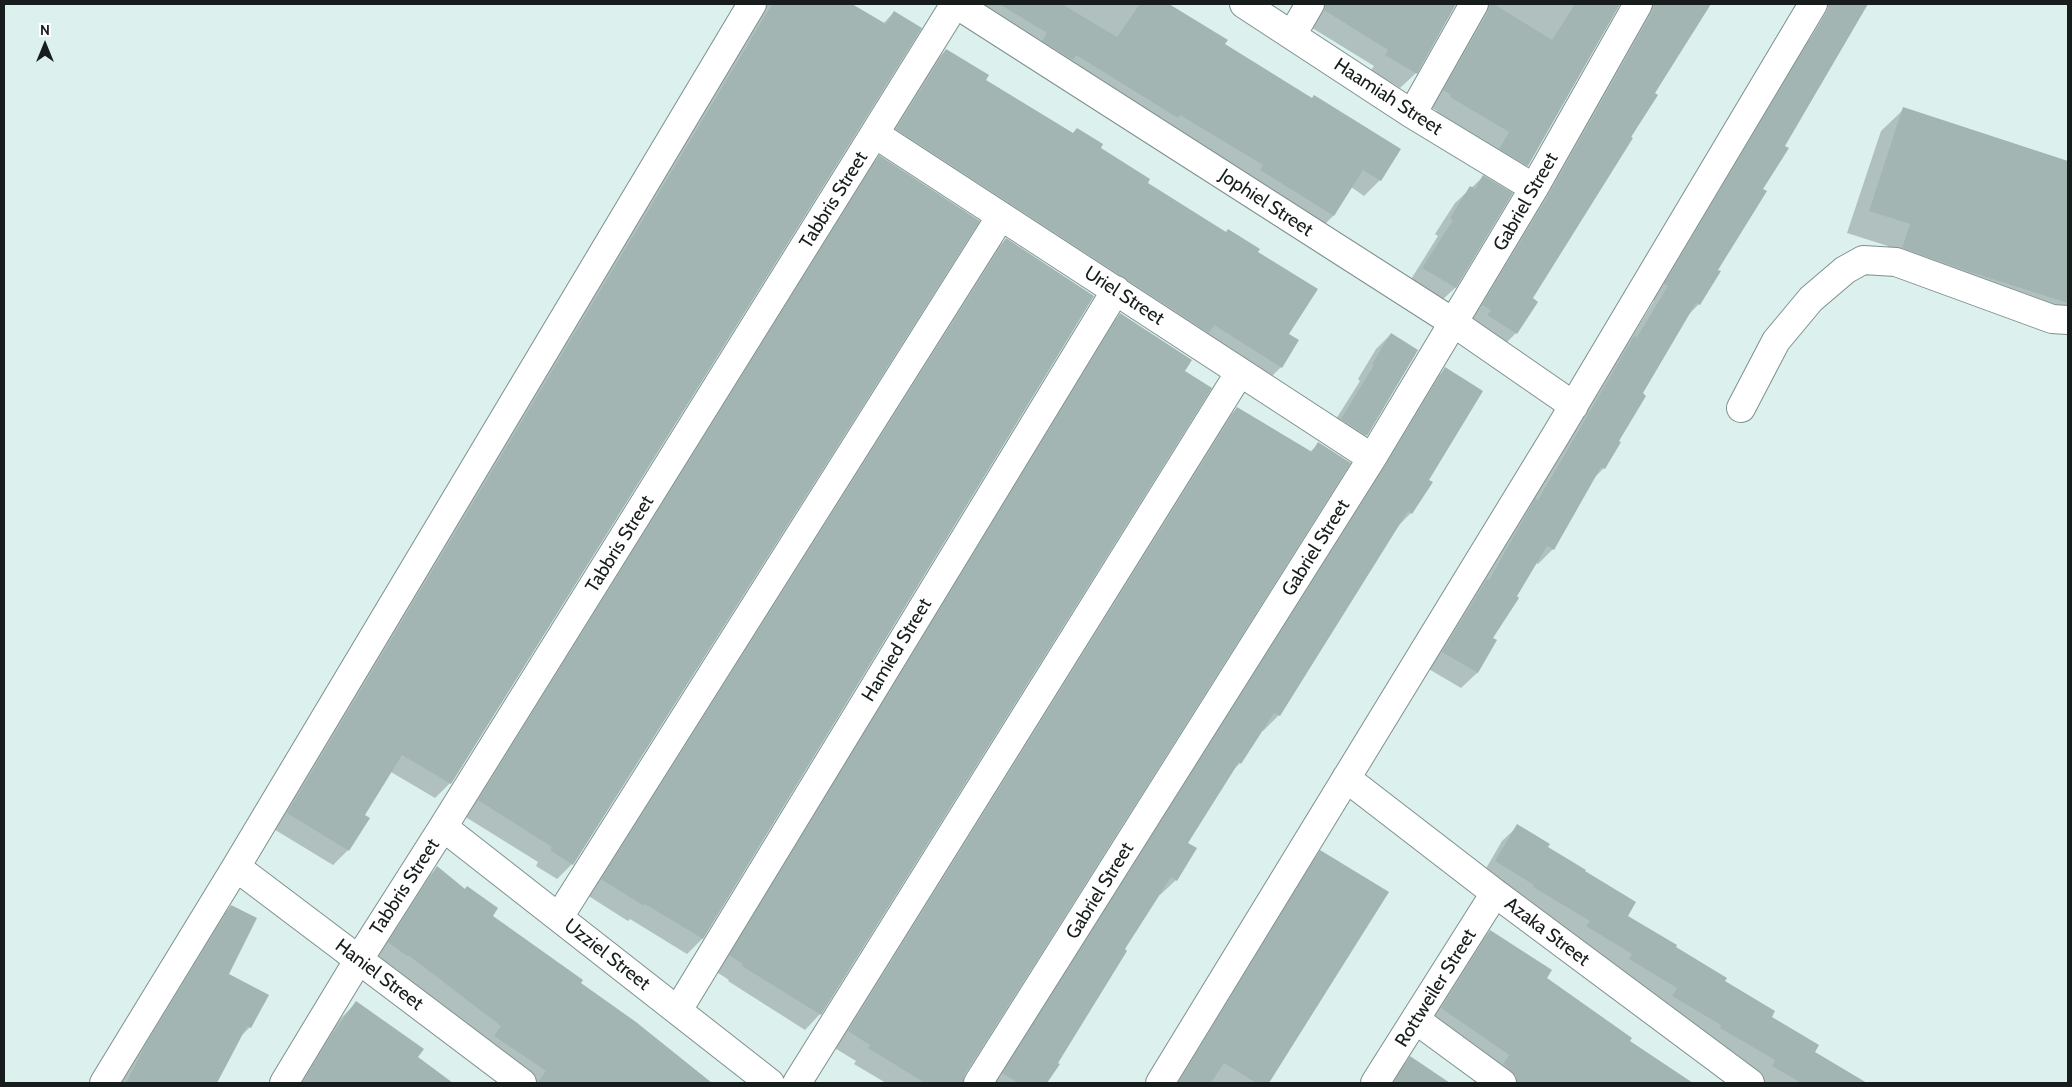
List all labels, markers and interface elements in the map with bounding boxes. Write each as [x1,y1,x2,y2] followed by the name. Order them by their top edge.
[20,20,70,70] north arrow
[40,21,50,39] text: N
[1330,53,1446,141] street label: Haamiah Street
[795,147,873,253] street label: Tabbris Street
[1489,149,1563,255] street label: Gabriel Street
[1215,164,1317,242] street label: Jophiel Street
[1080,262,1168,330] street label: Uriel Street
[581,491,659,597] street label: Tabbris Street
[1277,495,1355,601] street label: Gabriel Street
[857,594,937,706] street label: Hamied Street
[365,835,445,939] street label: Tabbris Street
[1061,838,1139,944] street label: Gabriel Street
[1500,893,1594,971] street label: Azaka Street
[559,914,655,996] street label: Uzziel Street
[1391,925,1481,1051] street label: Rottweiler Street
[330,935,428,1015] street label: Haniel Street

